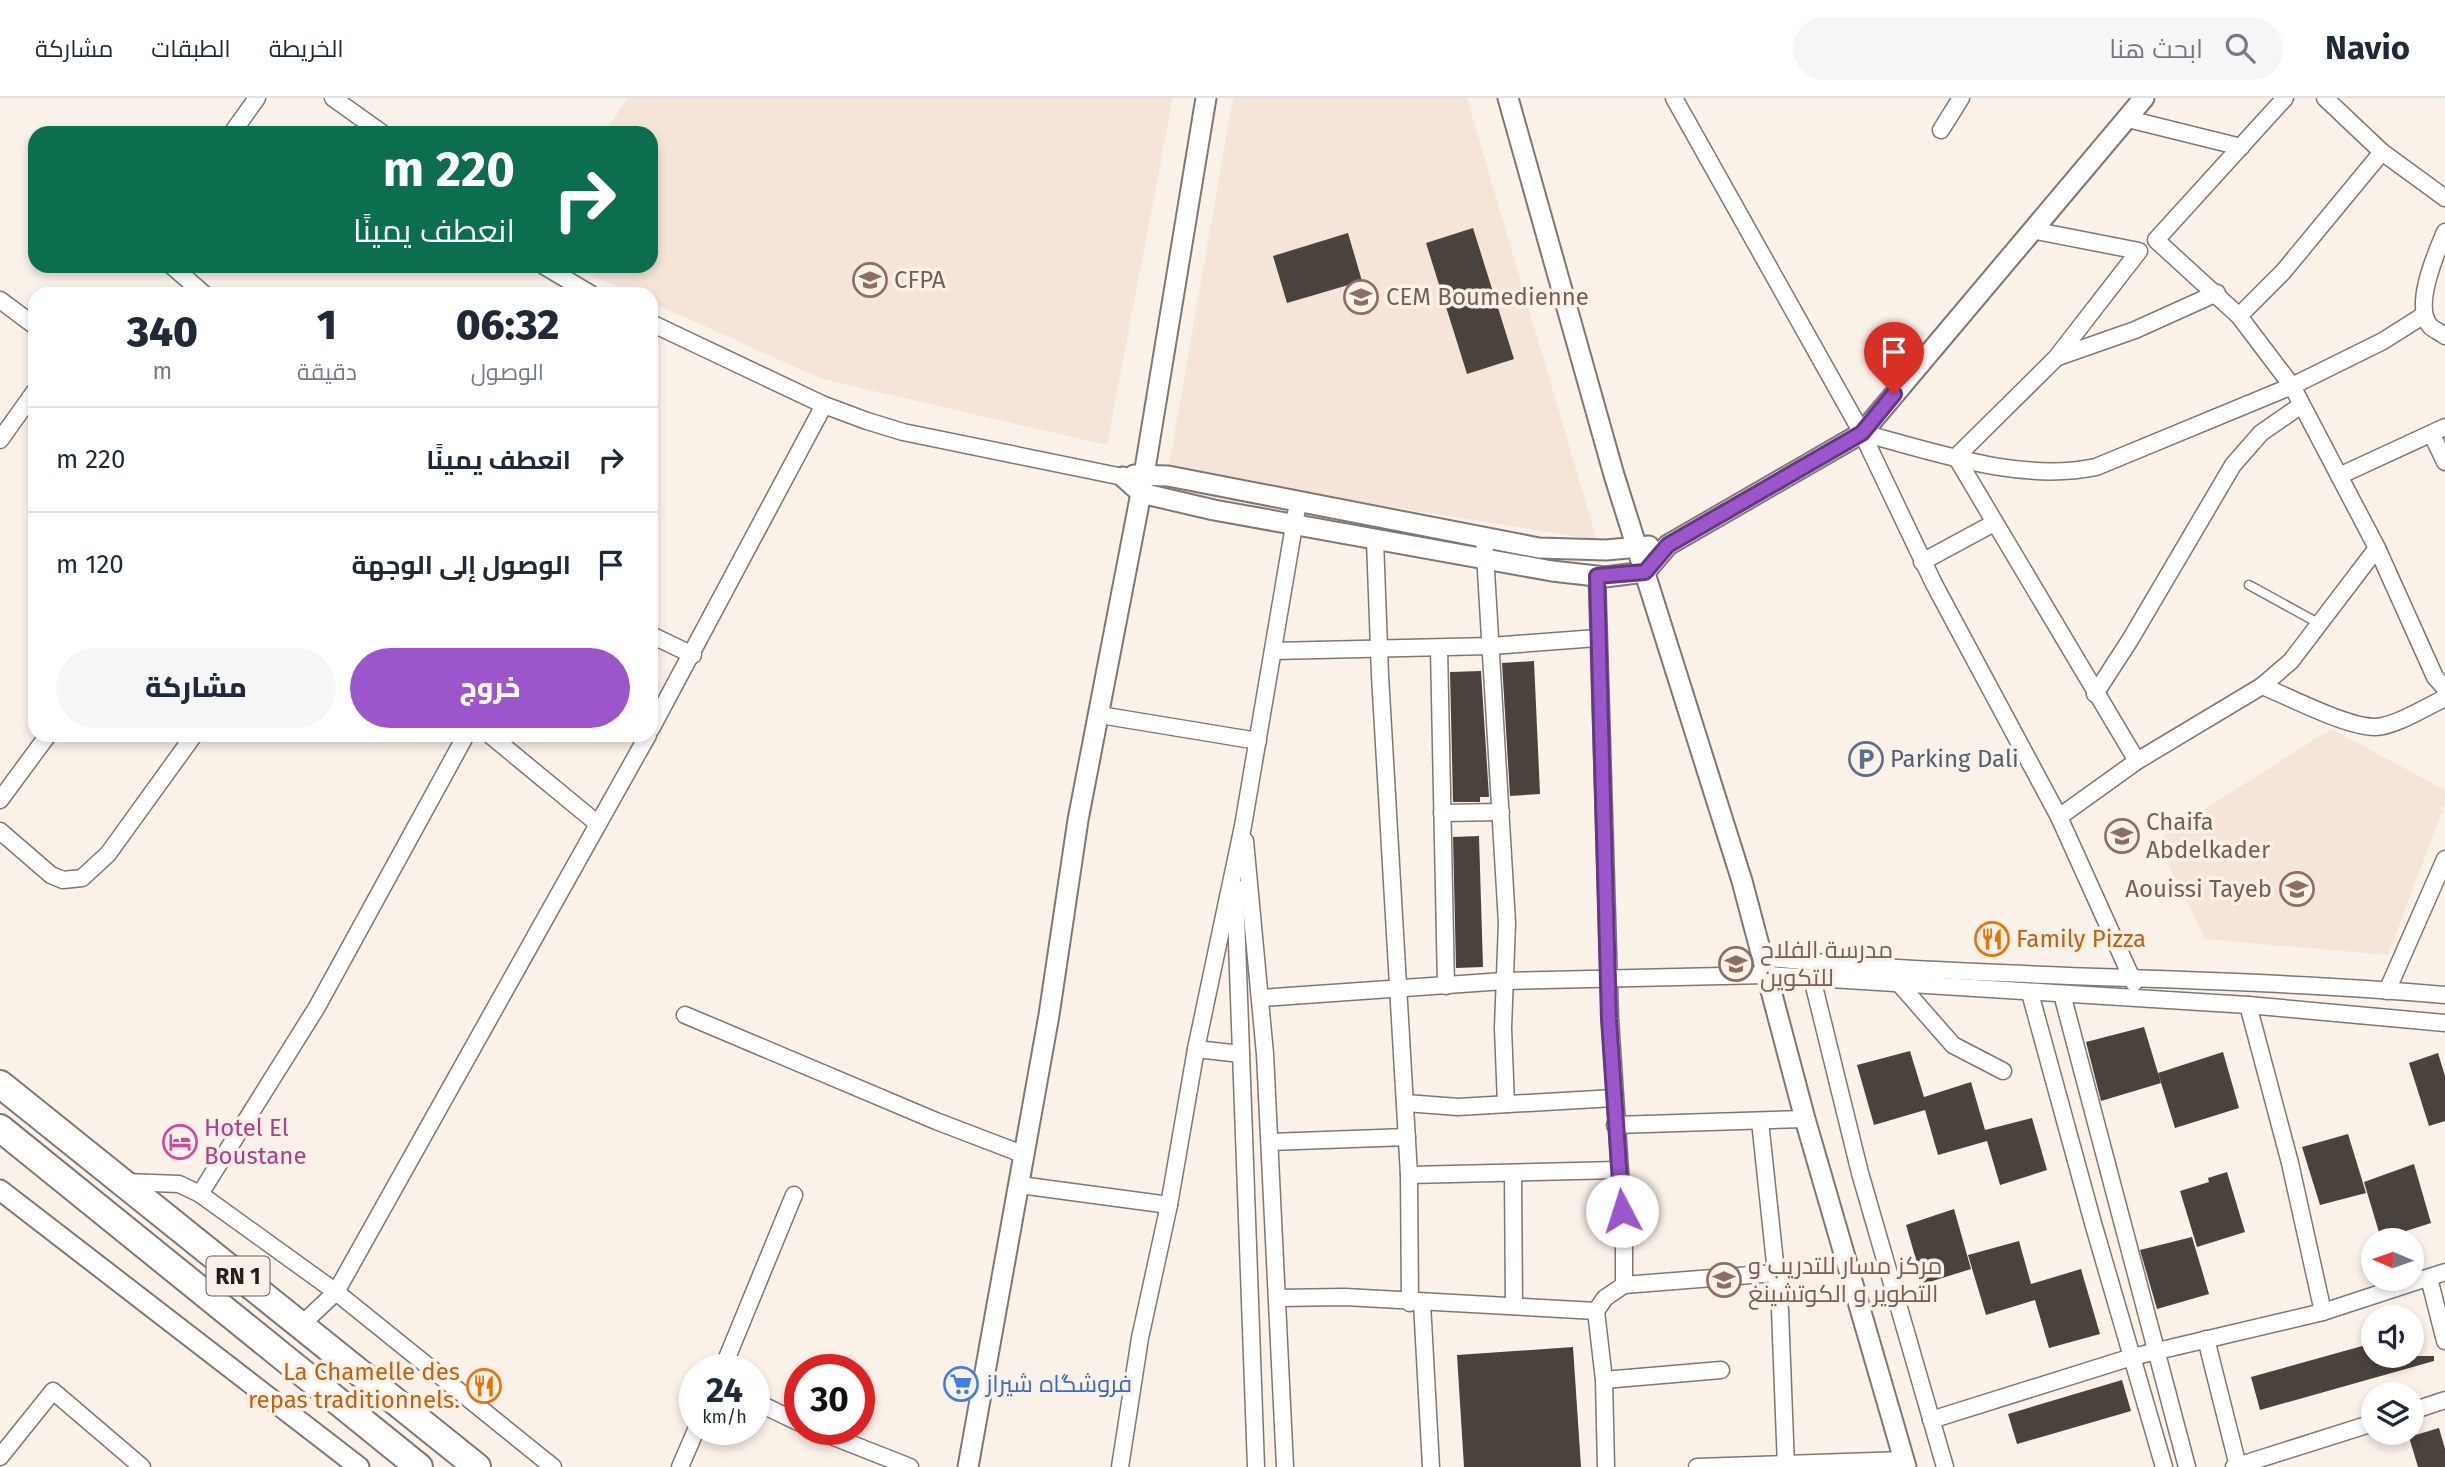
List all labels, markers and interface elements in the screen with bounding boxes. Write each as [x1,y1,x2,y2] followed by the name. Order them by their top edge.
[1793,17,2283,80] search box
[2325,28,2410,68] text: Navio
[2221,29,2259,67] icon: search
[2109,34,2203,65] text: ابحث هنا
[35,35,113,63] text: مشاركة
[151,35,231,63] text: الطبقات
[269,35,344,63] text: الخريطة
[383,140,515,199] text: 220 m
[539,154,630,245] icon: right
[353,212,515,250] text: انعطف يمينًا
[851,261,889,299] school or university icon: CFPA
[894,266,946,294] place label: CFPA
[1342,278,1380,316] school or university icon: CEM Boumedienne
[1386,283,1589,311] place label: CEM Boumedienne
[317,300,337,350] text: 1
[456,300,559,350] text: 06:32
[127,307,198,357] text: 340
[1864,322,1924,394] pin
[1875,333,1913,371] icon: arrive
[153,357,172,385] text: m
[297,358,357,386] text: دقيقة
[471,358,544,386] text: الوصول
[592,441,630,479] icon: right
[56,444,125,475] text: 220 m
[426,445,571,476] text: انعطف يمينًا
[592,546,630,584] icon: arrive
[56,549,124,580] text: 120 m
[352,550,571,581] text: الوصول إلى الوجهة
[56,648,336,728] button: مشاركة
[350,648,630,728] button: خروج
[1847,740,1885,778] parking icon: Parking Dali
[1890,745,2019,773] place label: Parking Dali
[2146,808,2271,864] place label: Chaifa Abdelkader
[2103,817,2141,855] school or university icon: Chaifa Abdelkader
[2278,870,2316,908] school or university icon: Aouissi Tayeb
[2125,875,2272,903] place label: Aouissi Tayeb
[1973,920,2011,958] restaurant icon: Family Pizza
[2016,925,2146,953] place label: Family Pizza
[1760,936,1893,992] place label: مدرسة الفلاح للتكوين
[1717,945,1755,983] school or university icon: مدرسة الفلاح للتكوين
[204,1114,306,1170] place label: Hotel El Boustane
[161,1123,199,1161] hotel icon: Hotel El Boustane
[1585,1174,1659,1248] position arrow
[2361,1228,2424,1292] north arrow
[2361,1228,2424,1445] map controls
[1748,1252,1943,1310] place label: مركز مسار للتدريب و التطوير و الكوتشينغ
[206,1256,270,1296] road number: RN 1
[1705,1261,1743,1299] school or university icon: مركز مسار للتدريب و التطوير و الكوتشينغ
[2361,1305,2424,1368] button: sound
[784,1354,875,1445] speed limit sign: 30
[248,1358,460,1414] place label: La Chamelle des repas traditionnels.
[942,1365,980,1403] supermarket icon: فروشگاه شيراز
[465,1367,503,1405] restaurant icon: La Chamelle des repas traditionnels.
[706,1369,743,1411] text: 24
[984,1370,1132,1398] place label: فروشگاه شيراز
[2361,1382,2424,1445] button: layers
[702,1406,747,1428] text: km/h

